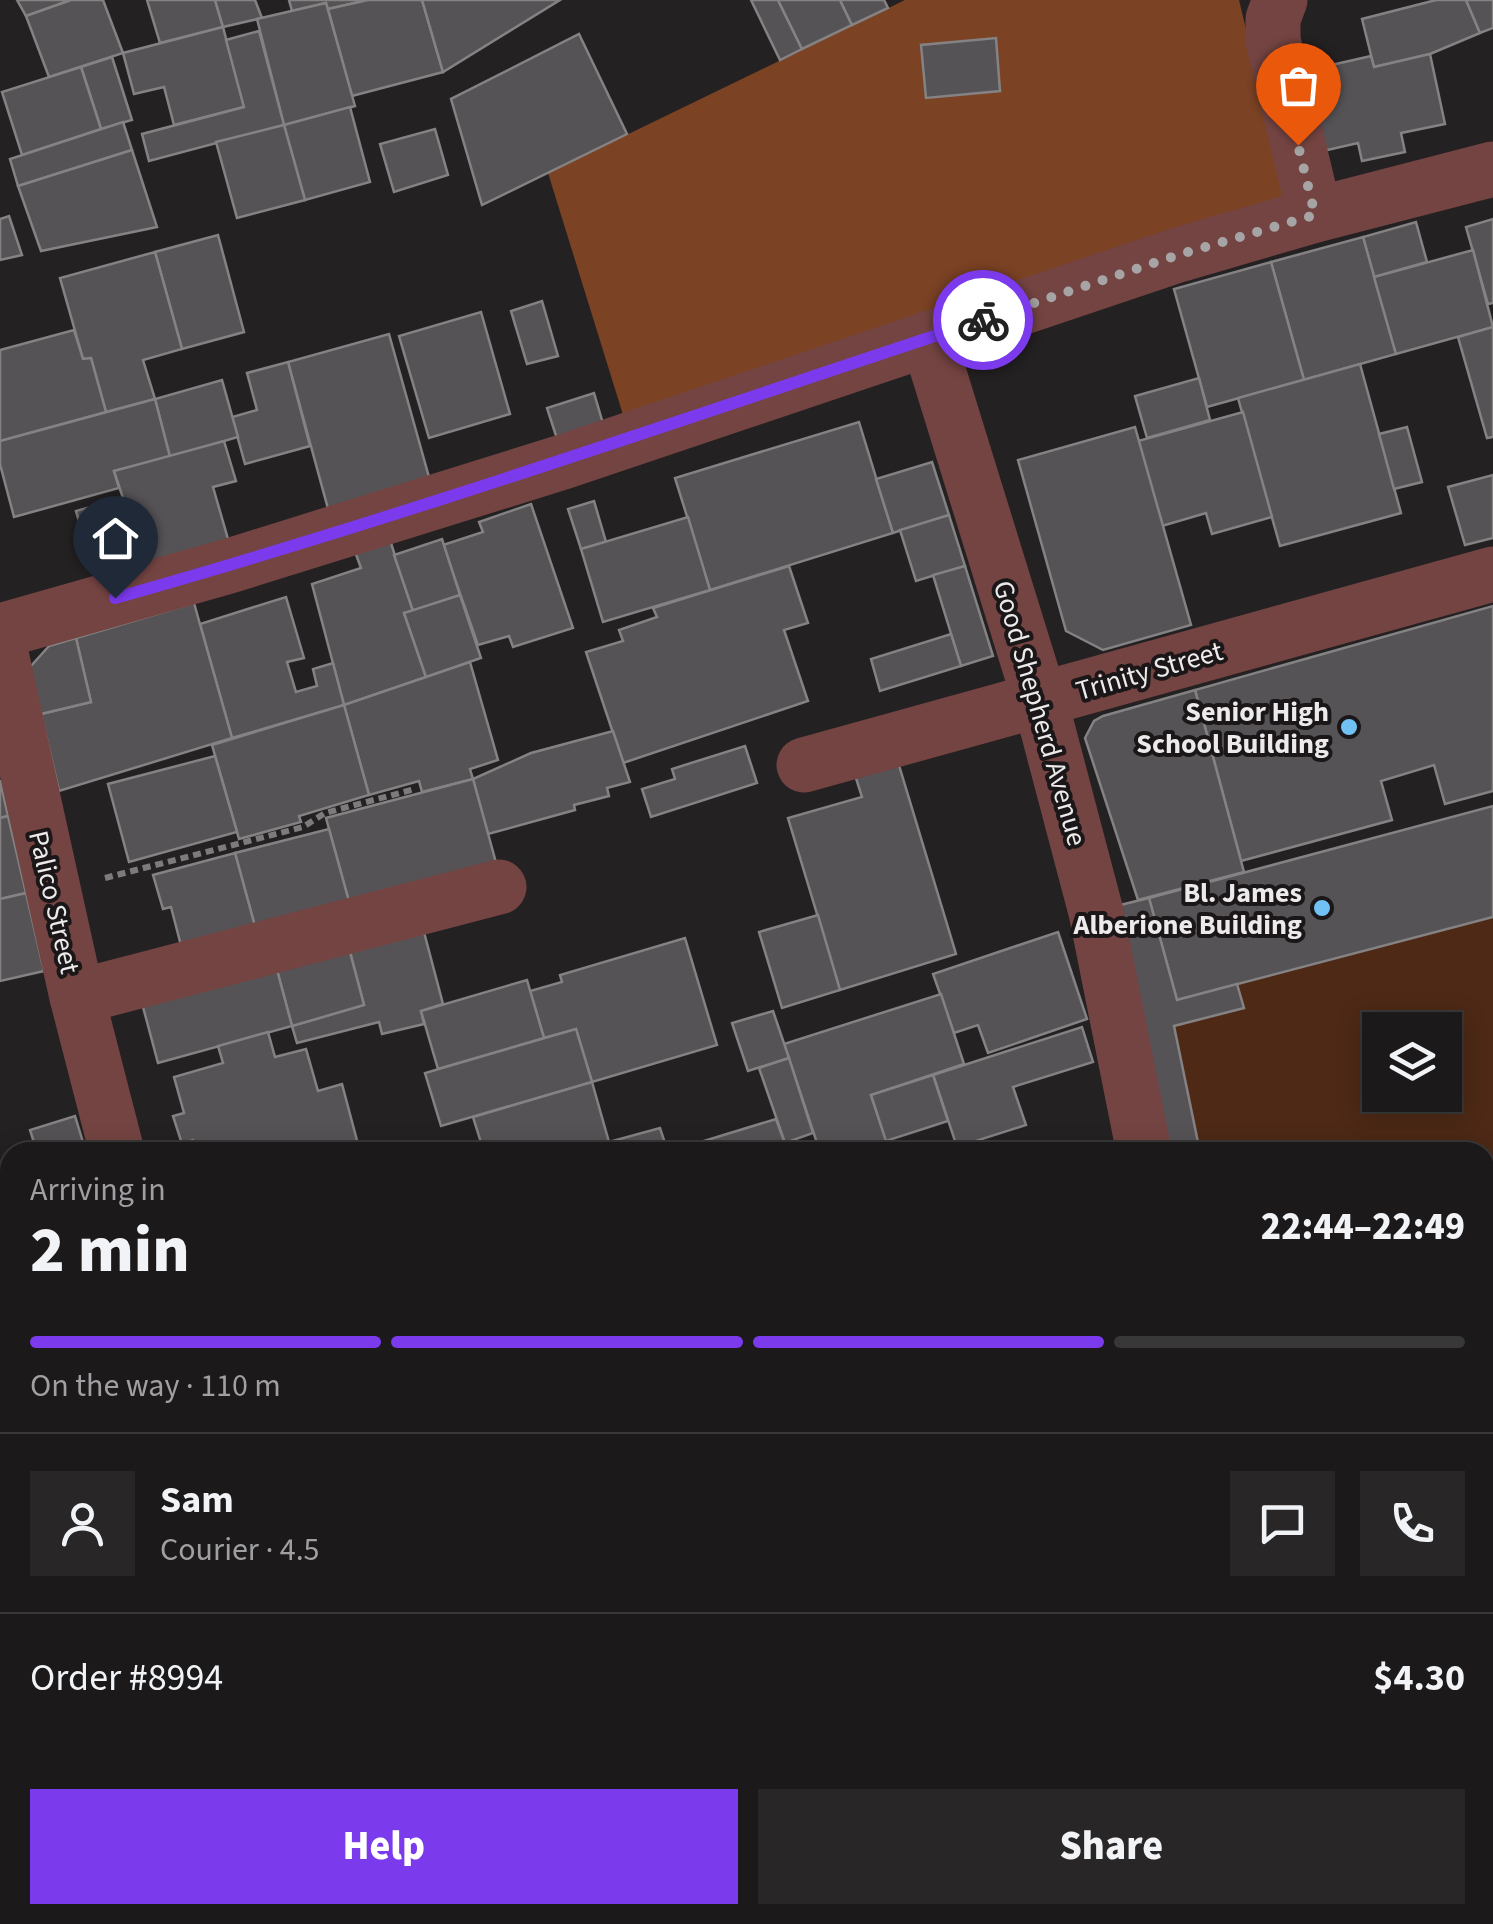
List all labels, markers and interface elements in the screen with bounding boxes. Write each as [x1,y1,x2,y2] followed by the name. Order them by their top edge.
[1256,43,1341,146] pin
[1271,58,1326,113] icon: bag
[933,270,1033,370] courier
[956,293,1011,348] icon: bike
[73,496,158,599] pin
[88,511,143,566] icon: home
[983,576,1097,851] street label: Good Shepherd Avenue
[1071,631,1228,711] street label: Trinity Street
[1136,692,1329,764] place label: Senior High School Building
[1338,716,1360,738] marker: Senior High School Building
[18,827,90,978] street label: Palico Street
[1073,873,1302,945] place label: Bl. James Alberione Building
[1311,897,1333,919] marker: Bl. James Alberione Building
[1362,1012,1462,1112] map controls
[1362,1012,1462,1112] button: layers
[30,1167,166,1213] text: Arriving in
[1261,1200,1465,1254] text: 22:44–22:49
[30,1204,190,1297] text: 2 min
[30,1363,281,1409] text: On the way · 110 m
[30,1471,135,1576] button: person
[1230,1471,1335,1576] button: chat
[1360,1471,1465,1576] button: phone
[160,1473,234,1527] text: Sam
[160,1527,320,1573] text: Courier · 4.5
[30,1651,223,1705] text: Order #8994
[1373,1651,1465,1705] text: $4.30
[30,1789,738,1904] button: Help
[758,1789,1465,1904] button: Share

